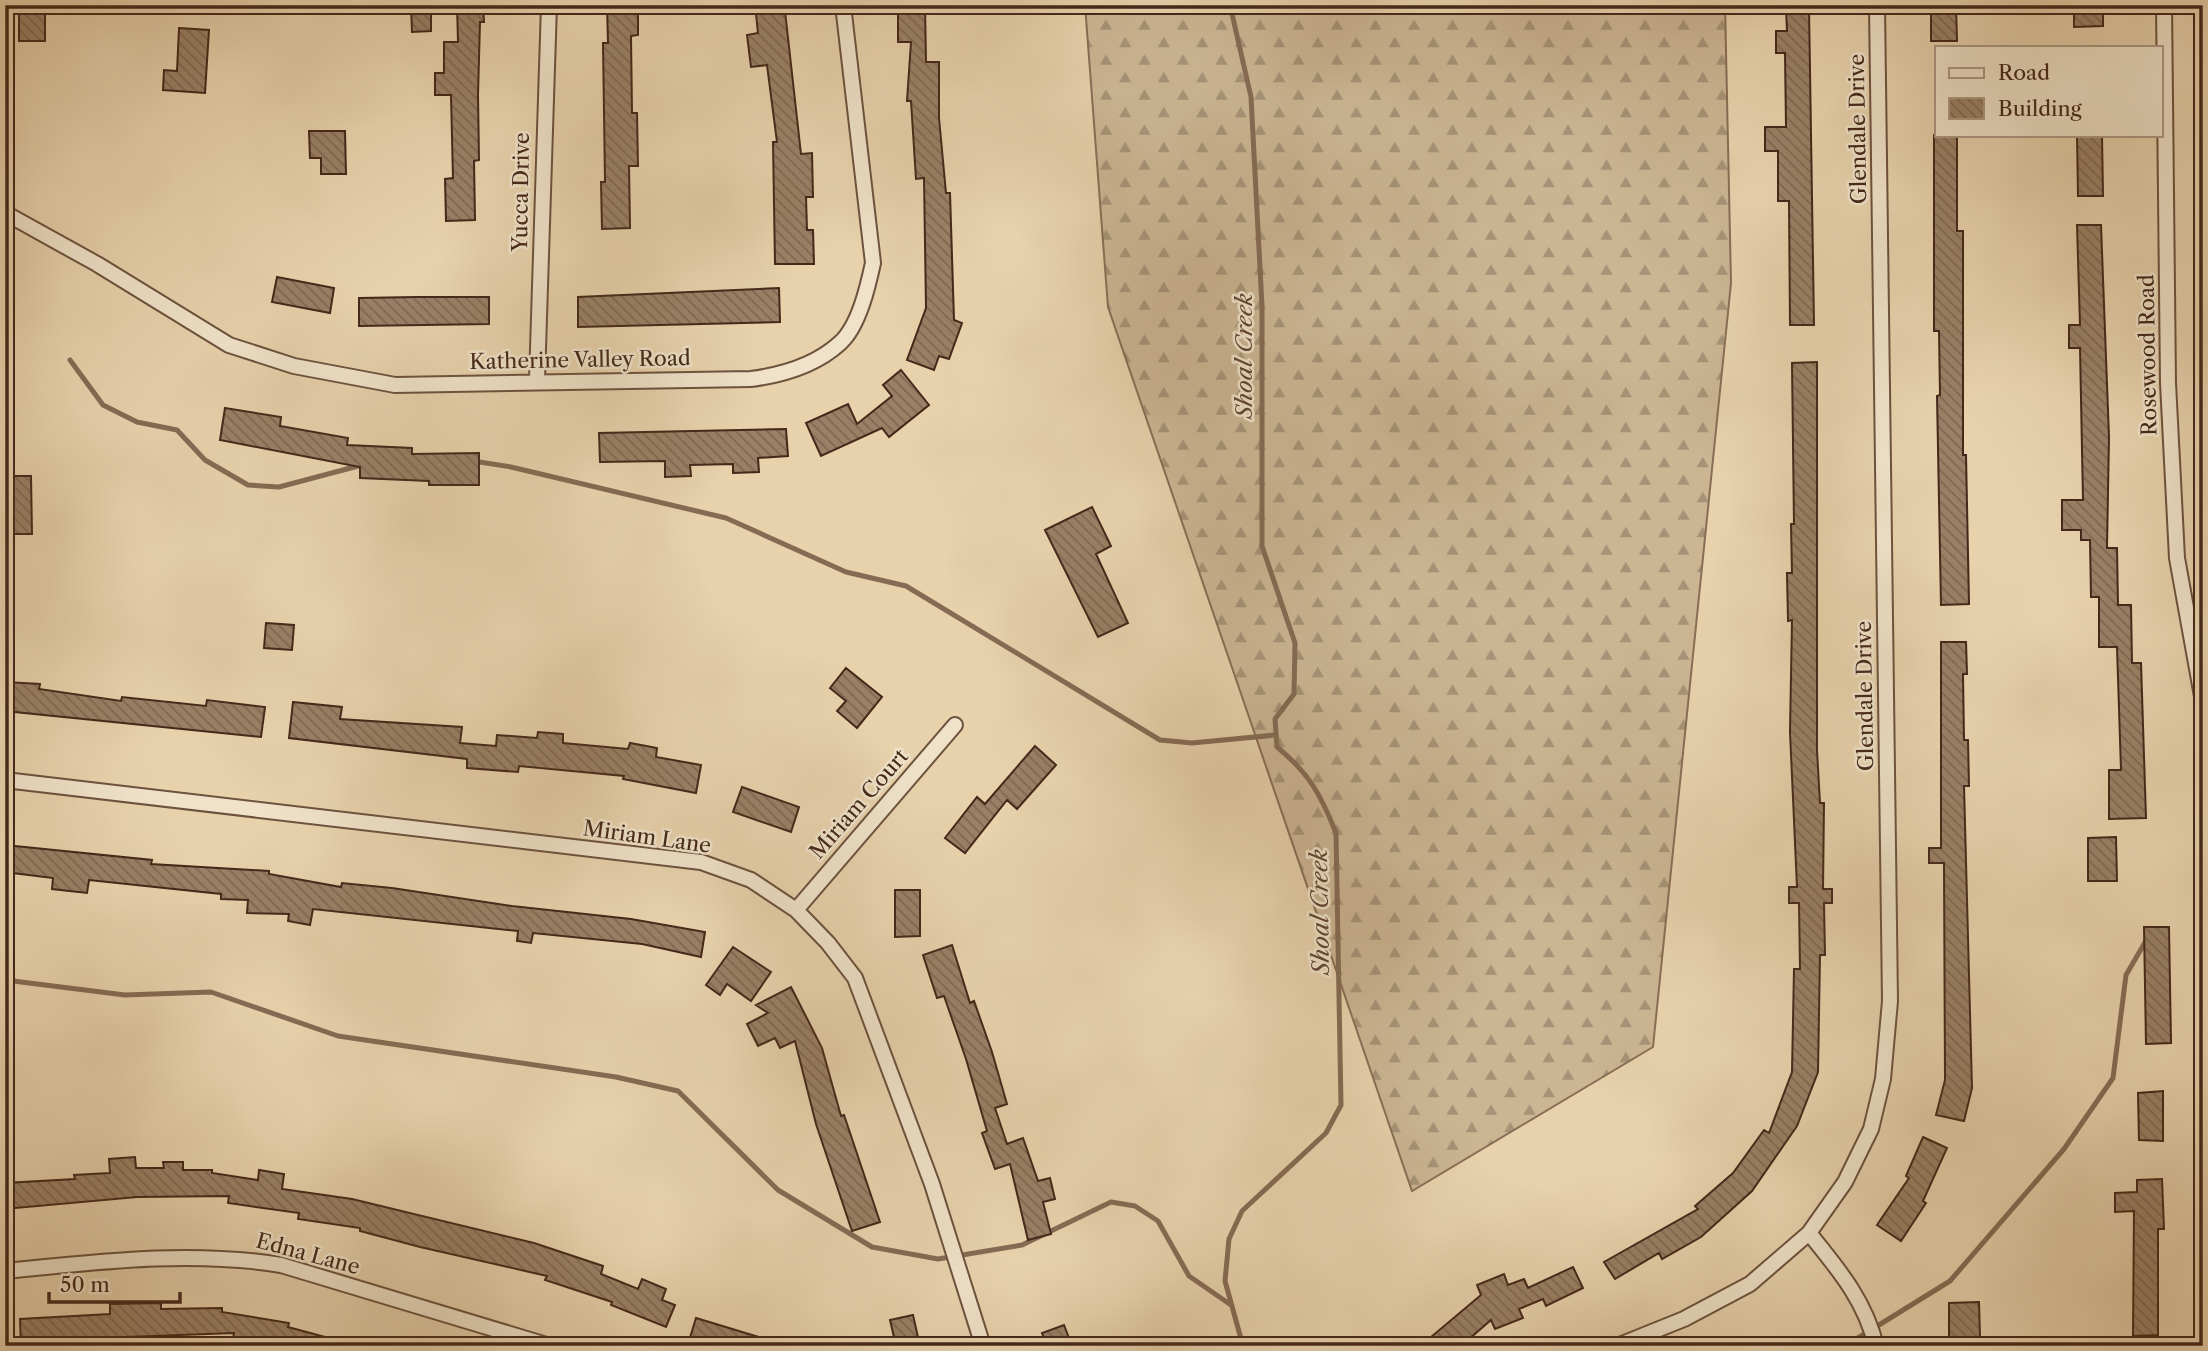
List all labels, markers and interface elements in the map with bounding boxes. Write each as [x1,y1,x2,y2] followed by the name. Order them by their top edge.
[1935,46,2162,136] legend
[1844,54,1871,204] street label: Glendale Drive
[1998,60,2050,85] text: Road
[1998,96,2083,121] text: Building
[507,132,534,253] street label: Yucca Drive
[2134,274,2161,436] street label: Rosewood Road
[1230,293,1258,421] water label: Shoal Creek
[469,345,691,374] street label: Katherine Valley Road
[1851,621,1878,771] street label: Glendale Drive
[804,743,913,864] street label: Miriam Court
[582,815,713,858] street label: Miriam Lane
[1305,849,1335,977] water label: Shoal Creek
[253,1228,363,1279] street label: Edna Lane
[49,1260,180,1304] scale bar
[60,1272,110,1297] text: 50 m

